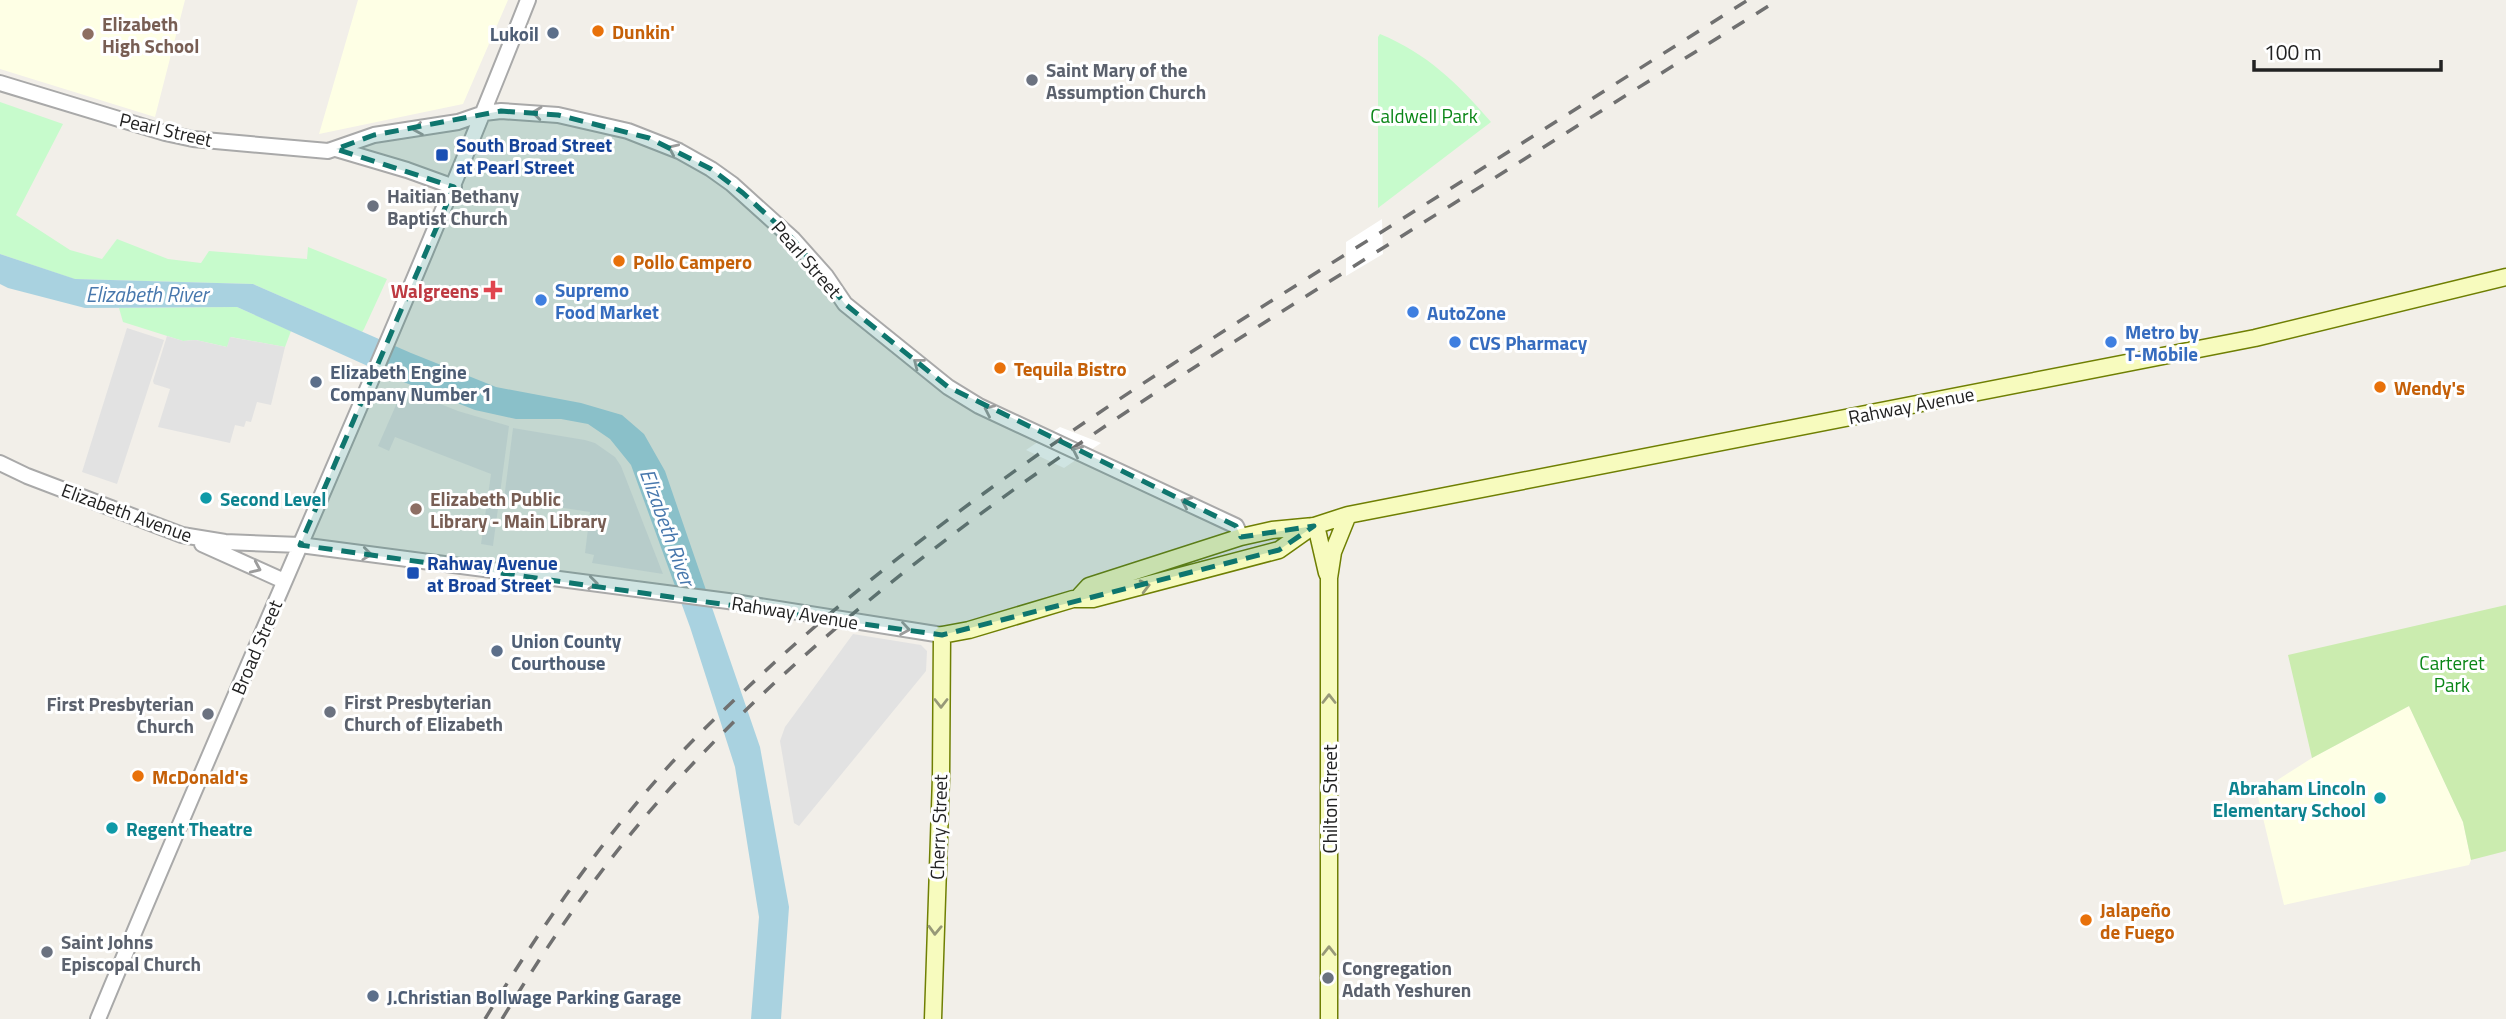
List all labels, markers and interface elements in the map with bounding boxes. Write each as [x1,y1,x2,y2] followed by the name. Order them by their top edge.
[102,9,199,60] place label: Elizabeth High School
[612,17,675,46] place label: Dunkin'
[490,19,539,48] place label: Lukoil
[590,23,606,39] marker: Dunkin'
[545,25,561,41] marker: Lukoil
[80,26,96,42] marker: Elizabeth High School
[2254,28,2441,72] scale bar
[2264,36,2321,68] text: 100 m
[1046,55,1206,106] place label: Saint Mary of the Assumption Church
[1024,72,1040,88] marker: Saint Mary of the Assumption Church
[1370,101,1478,130] park label: Caldwell Park
[117,104,216,154] street label: Pearl Street
[531,106,542,121] one-way arrow
[412,121,424,136] one-way arrow
[456,130,612,181] place label: South Broad Street at Pearl Street
[668,143,680,157] one-way arrow
[434,147,450,163] marker: South Broad Street at Pearl Street
[387,181,519,232] place label: Haitian Bethany Baptist Church
[365,198,381,214] marker: Haitian Bethany Baptist Church
[765,214,849,304] street label: Pearl Street
[633,247,752,276] place label: Pollo Campero
[611,253,627,269] marker: Pollo Campero
[555,275,659,326] place label: Supremo Food Market
[391,276,479,305] place label: Walgreens
[86,278,211,310] water label: Elizabeth River
[485,282,501,298] marker: Walgreens
[533,292,549,308] marker: Supremo Food Market
[1427,298,1506,327] place label: AutoZone
[1405,304,1421,320] marker: AutoZone
[2125,317,2199,368] place label: Metro by T-Mobile
[1469,328,1588,357] place label: CVS Pharmacy
[1447,334,1463,350] marker: CVS Pharmacy
[2103,334,2119,350] marker: Metro by T-Mobile
[1014,354,1127,383] place label: Tequila Bistro
[330,357,492,408] place label: Elizabeth Engine Company Number 1
[913,359,926,372] one-way arrow
[992,360,1008,376] marker: Tequila Bistro
[2394,373,2465,402] place label: Wendy's
[308,374,324,390] marker: Elizabeth Engine Company Number 1
[1845,379,1977,431] street label: Rahway Avenue
[2372,379,2388,395] marker: Wendy's
[983,404,996,418] one-way arrow
[1072,445,1084,459] one-way arrow
[632,464,705,592] water label: Elizabeth River
[58,475,196,549] street label: Elizabeth Avenue
[220,484,326,513] place label: Second Level
[430,484,607,535] place label: Elizabeth Public Library - Main Library
[198,490,214,506] marker: Second Level
[1181,496,1193,510] one-way arrow
[408,501,424,517] marker: Elizabeth Public Library - Main Library
[361,547,373,562] one-way arrow
[427,548,558,599] place label: Rahway Avenue at Broad Street
[248,560,261,574] one-way arrow
[405,565,421,581] marker: Rahway Avenue at Broad Street
[587,576,599,591] one-way arrow
[1139,580,1151,594] one-way arrow
[730,588,860,636] street label: Rahway Avenue
[223,595,289,699] street label: Broad Street
[900,621,911,636] one-way arrow
[511,626,622,677] place label: Union County Courthouse
[489,643,505,659] marker: Union County Courthouse
[2419,648,2485,699] park label: Carteret Park
[344,687,503,738] place label: First Presbyterian Church of Elizabeth
[46,689,194,740] place label: First Presbyterian Church
[1321,693,1337,704] one-way arrow
[933,698,949,709] one-way arrow
[322,704,338,720] marker: First Presbyterian Church of Elizabeth
[200,706,216,722] marker: First Presbyterian Church
[1315,744,1344,854] street label: Chilton Street
[152,762,248,791] place label: McDonald's
[130,768,146,784] marker: McDonald's
[922,773,954,880] street label: Cherry Street
[2212,773,2366,824] place label: Abraham Lincoln Elementary School
[2372,790,2388,806] marker: Abraham Lincoln Elementary School
[126,814,253,843] place label: Regent Theatre
[104,820,120,836] marker: Regent Theatre
[2100,895,2175,946] place label: Jalapeño de Fuego
[2078,912,2094,928] marker: Jalapeño de Fuego
[927,925,942,936] one-way arrow
[61,927,201,978] place label: Saint Johns Episcopal Church
[39,944,55,960] marker: Saint Johns Episcopal Church
[1321,945,1337,956] one-way arrow
[1342,953,1471,1004] place label: Congregation Adath Yeshuren
[1320,970,1336,986] marker: Congregation Adath Yeshuren
[387,982,682,1011] place label: J.Christian Bollwage Parking Garage
[365,988,381,1004] marker: J.Christian Bollwage Parking Garage

